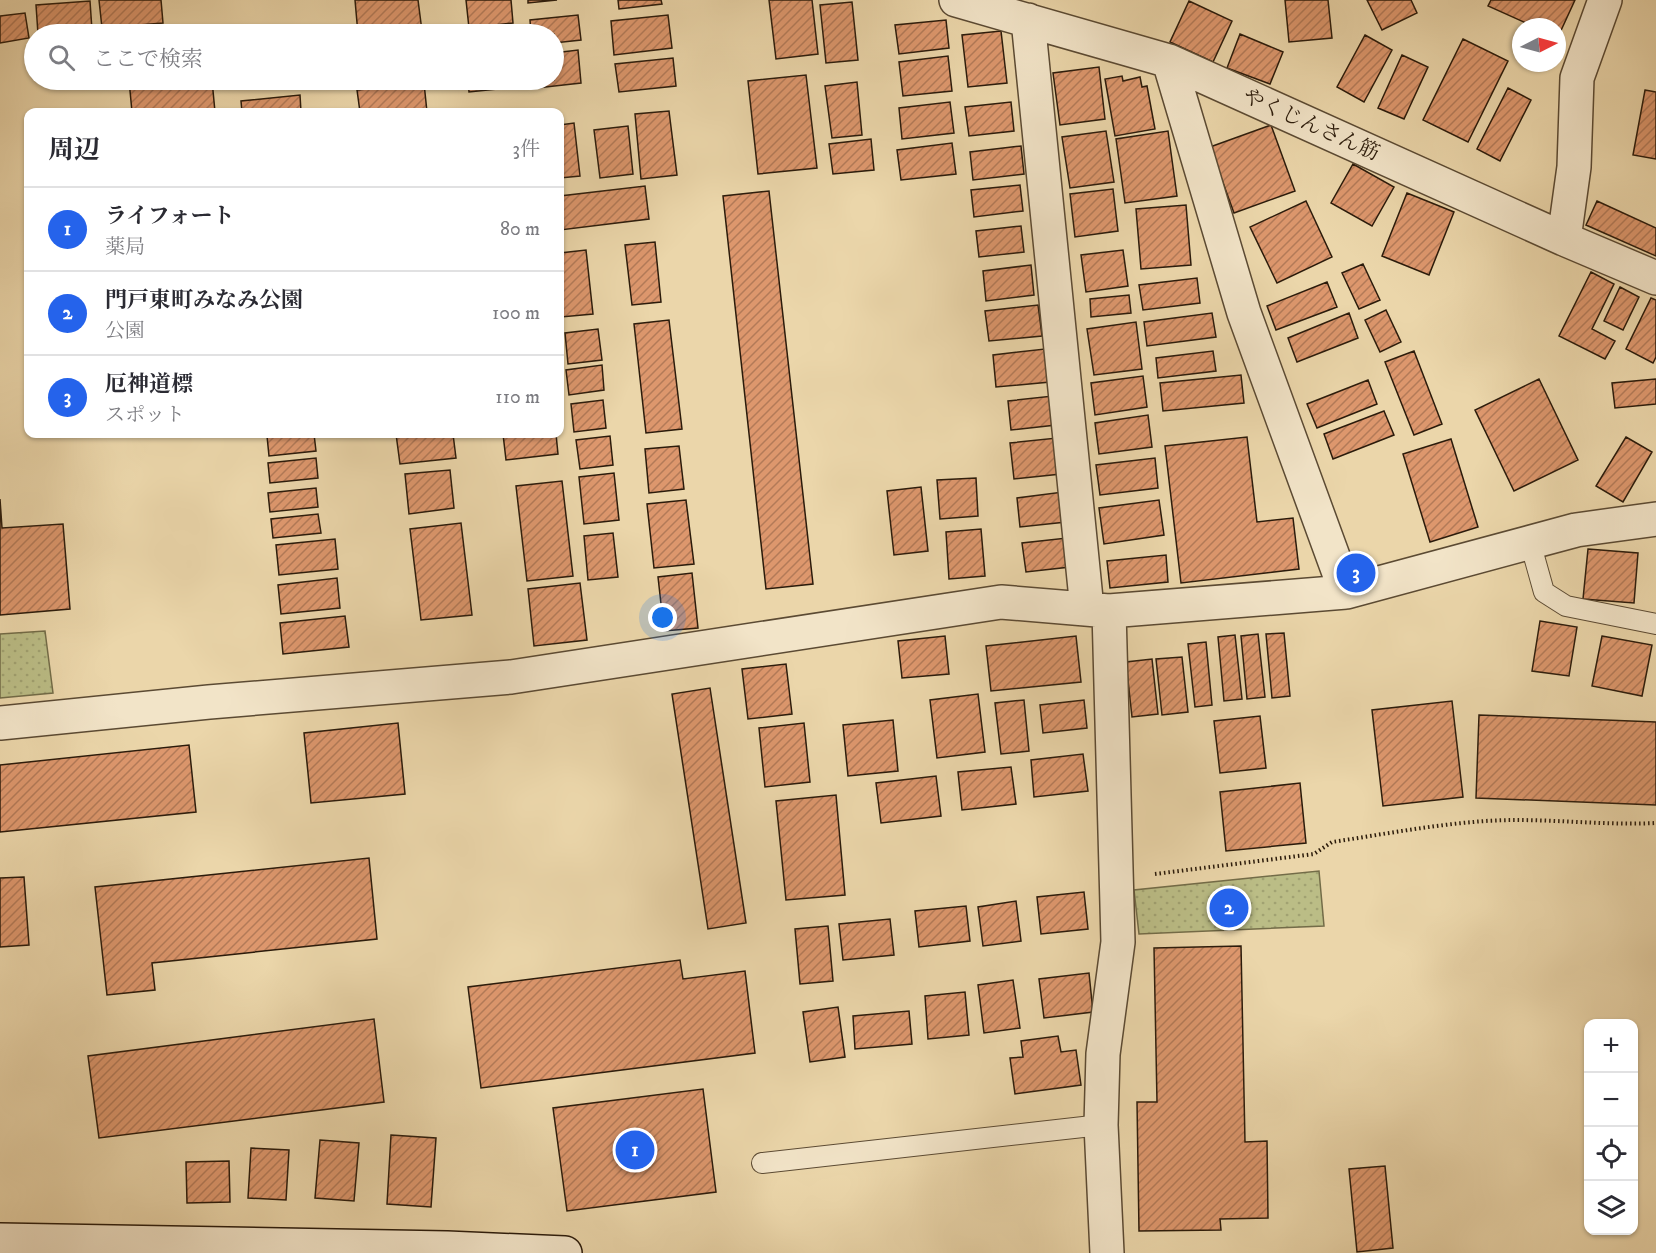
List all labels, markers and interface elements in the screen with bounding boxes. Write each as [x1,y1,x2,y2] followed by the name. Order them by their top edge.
[1512,18,1566,72] north arrow
[24,24,564,90] search box
[45,41,78,74] icon: search
[93,46,203,73] text: ここで検索
[1239,83,1383,167] street label: やくじんさん筋
[48,134,100,167] text: 周辺
[513,137,540,162] text: 3件
[105,203,235,230] text: ライフォート
[64,217,71,242] text: 1
[500,217,540,242] text: 80 m
[105,235,145,260] text: 薬局
[105,287,303,314] text: 門戸東町みなみ公園
[63,301,72,326] text: 2
[492,301,540,326] text: 100 m
[105,319,145,344] text: 公園
[105,371,193,398] text: 厄神道標
[64,385,71,410] text: 3
[495,385,540,410] text: 110 m
[105,403,185,428] text: スポット
[1336,550,1376,596] pin: 3
[648,603,677,632] your location
[1210,886,1248,930] pin: 2
[1584,1019,1638,1235] map controls
[1584,1019,1638,1073] button: +
[1584,1073,1638,1127] button: −
[1584,1127,1638,1181] button: locate
[616,1128,654,1172] pin: 1
[1584,1181,1638,1235] button: layers

